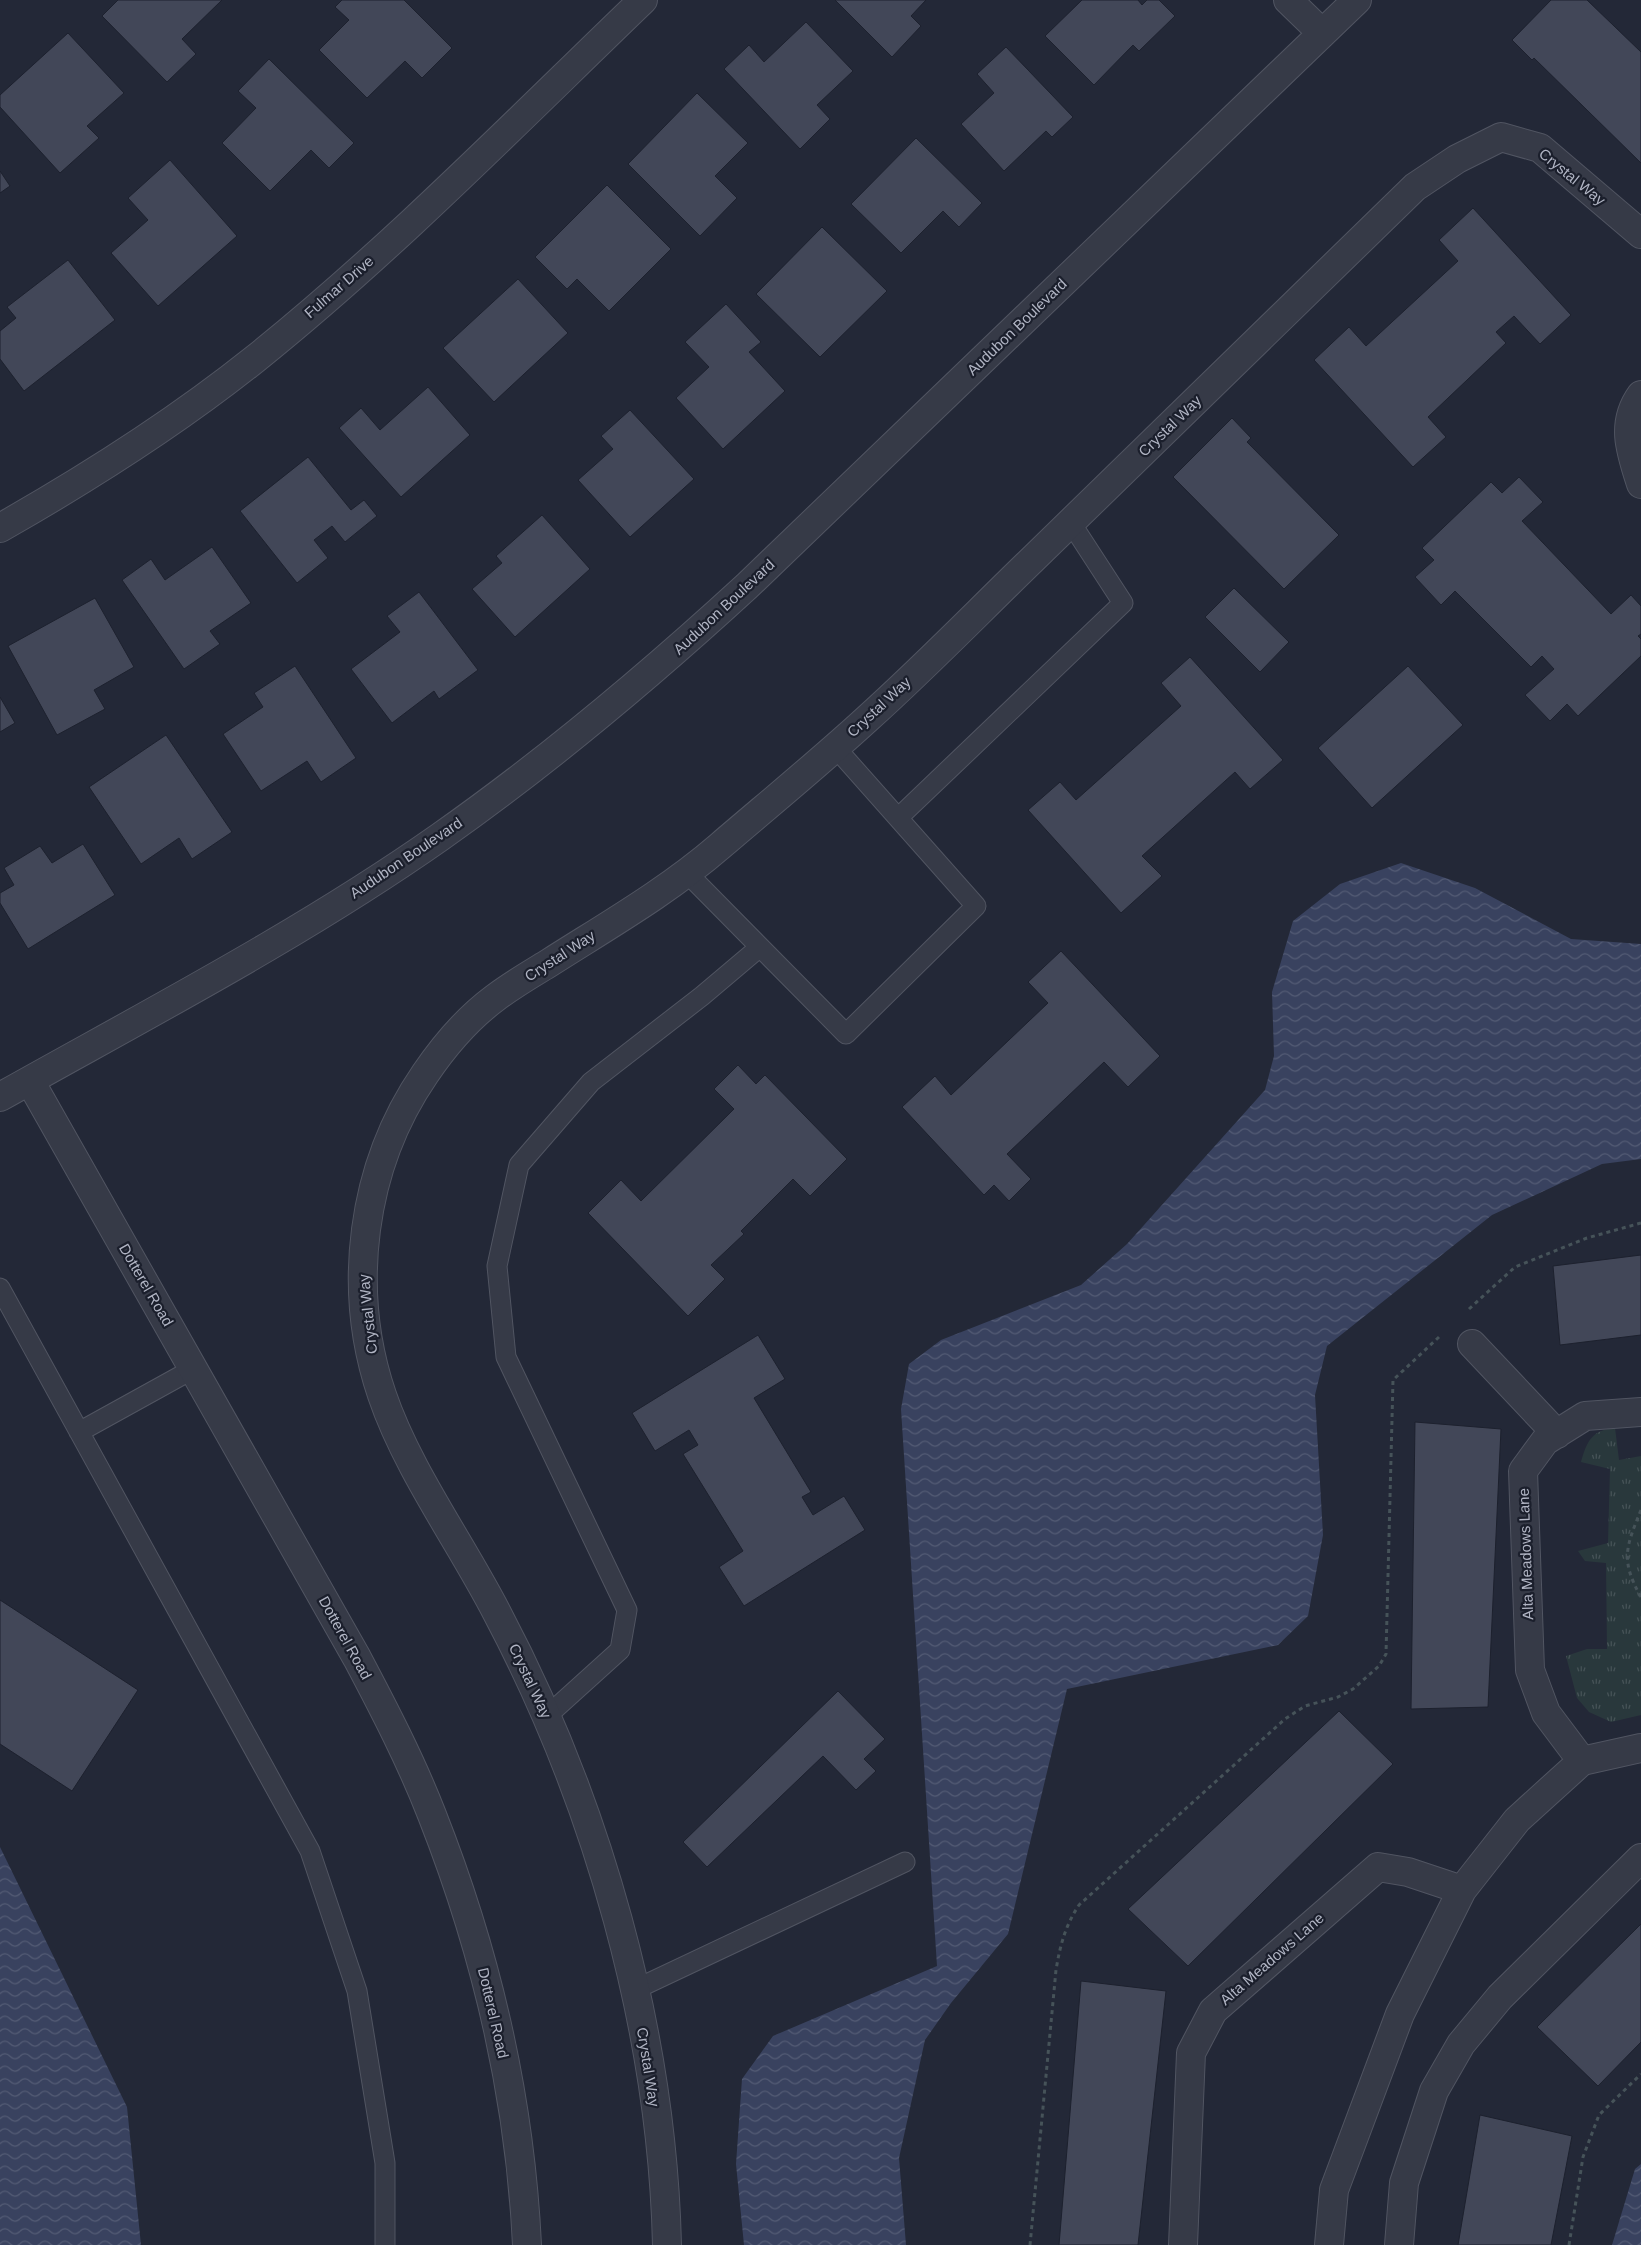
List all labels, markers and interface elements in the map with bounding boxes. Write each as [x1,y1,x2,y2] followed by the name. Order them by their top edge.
[1536,145,1609,209] street label: Crystal Way
[301,252,377,321] street label: Fulmar Drive
[963,275,1070,379] street label: Audubon Boulevard
[1135,391,1205,460] street label: Crystal Way
[670,555,778,658] street label: Audubon Boulevard
[844,673,914,740] street label: Crystal Way
[346,814,465,901] street label: Audubon Boulevard
[521,926,598,985] street label: Crystal Way
[116,1240,177,1329] street label: Dotterel Road
[355,1273,380,1355] street label: Crystal Way
[1515,1488,1536,1620] street label: Alta Meadows Lane
[316,1593,375,1682] street label: Dotterel Road
[506,1641,555,1721] street label: Crystal Way
[1216,1909,1327,2008] street label: Alta Meadows Lane
[475,1966,512,2060] street label: Dotterel Road
[634,2026,663,2108] street label: Crystal Way

